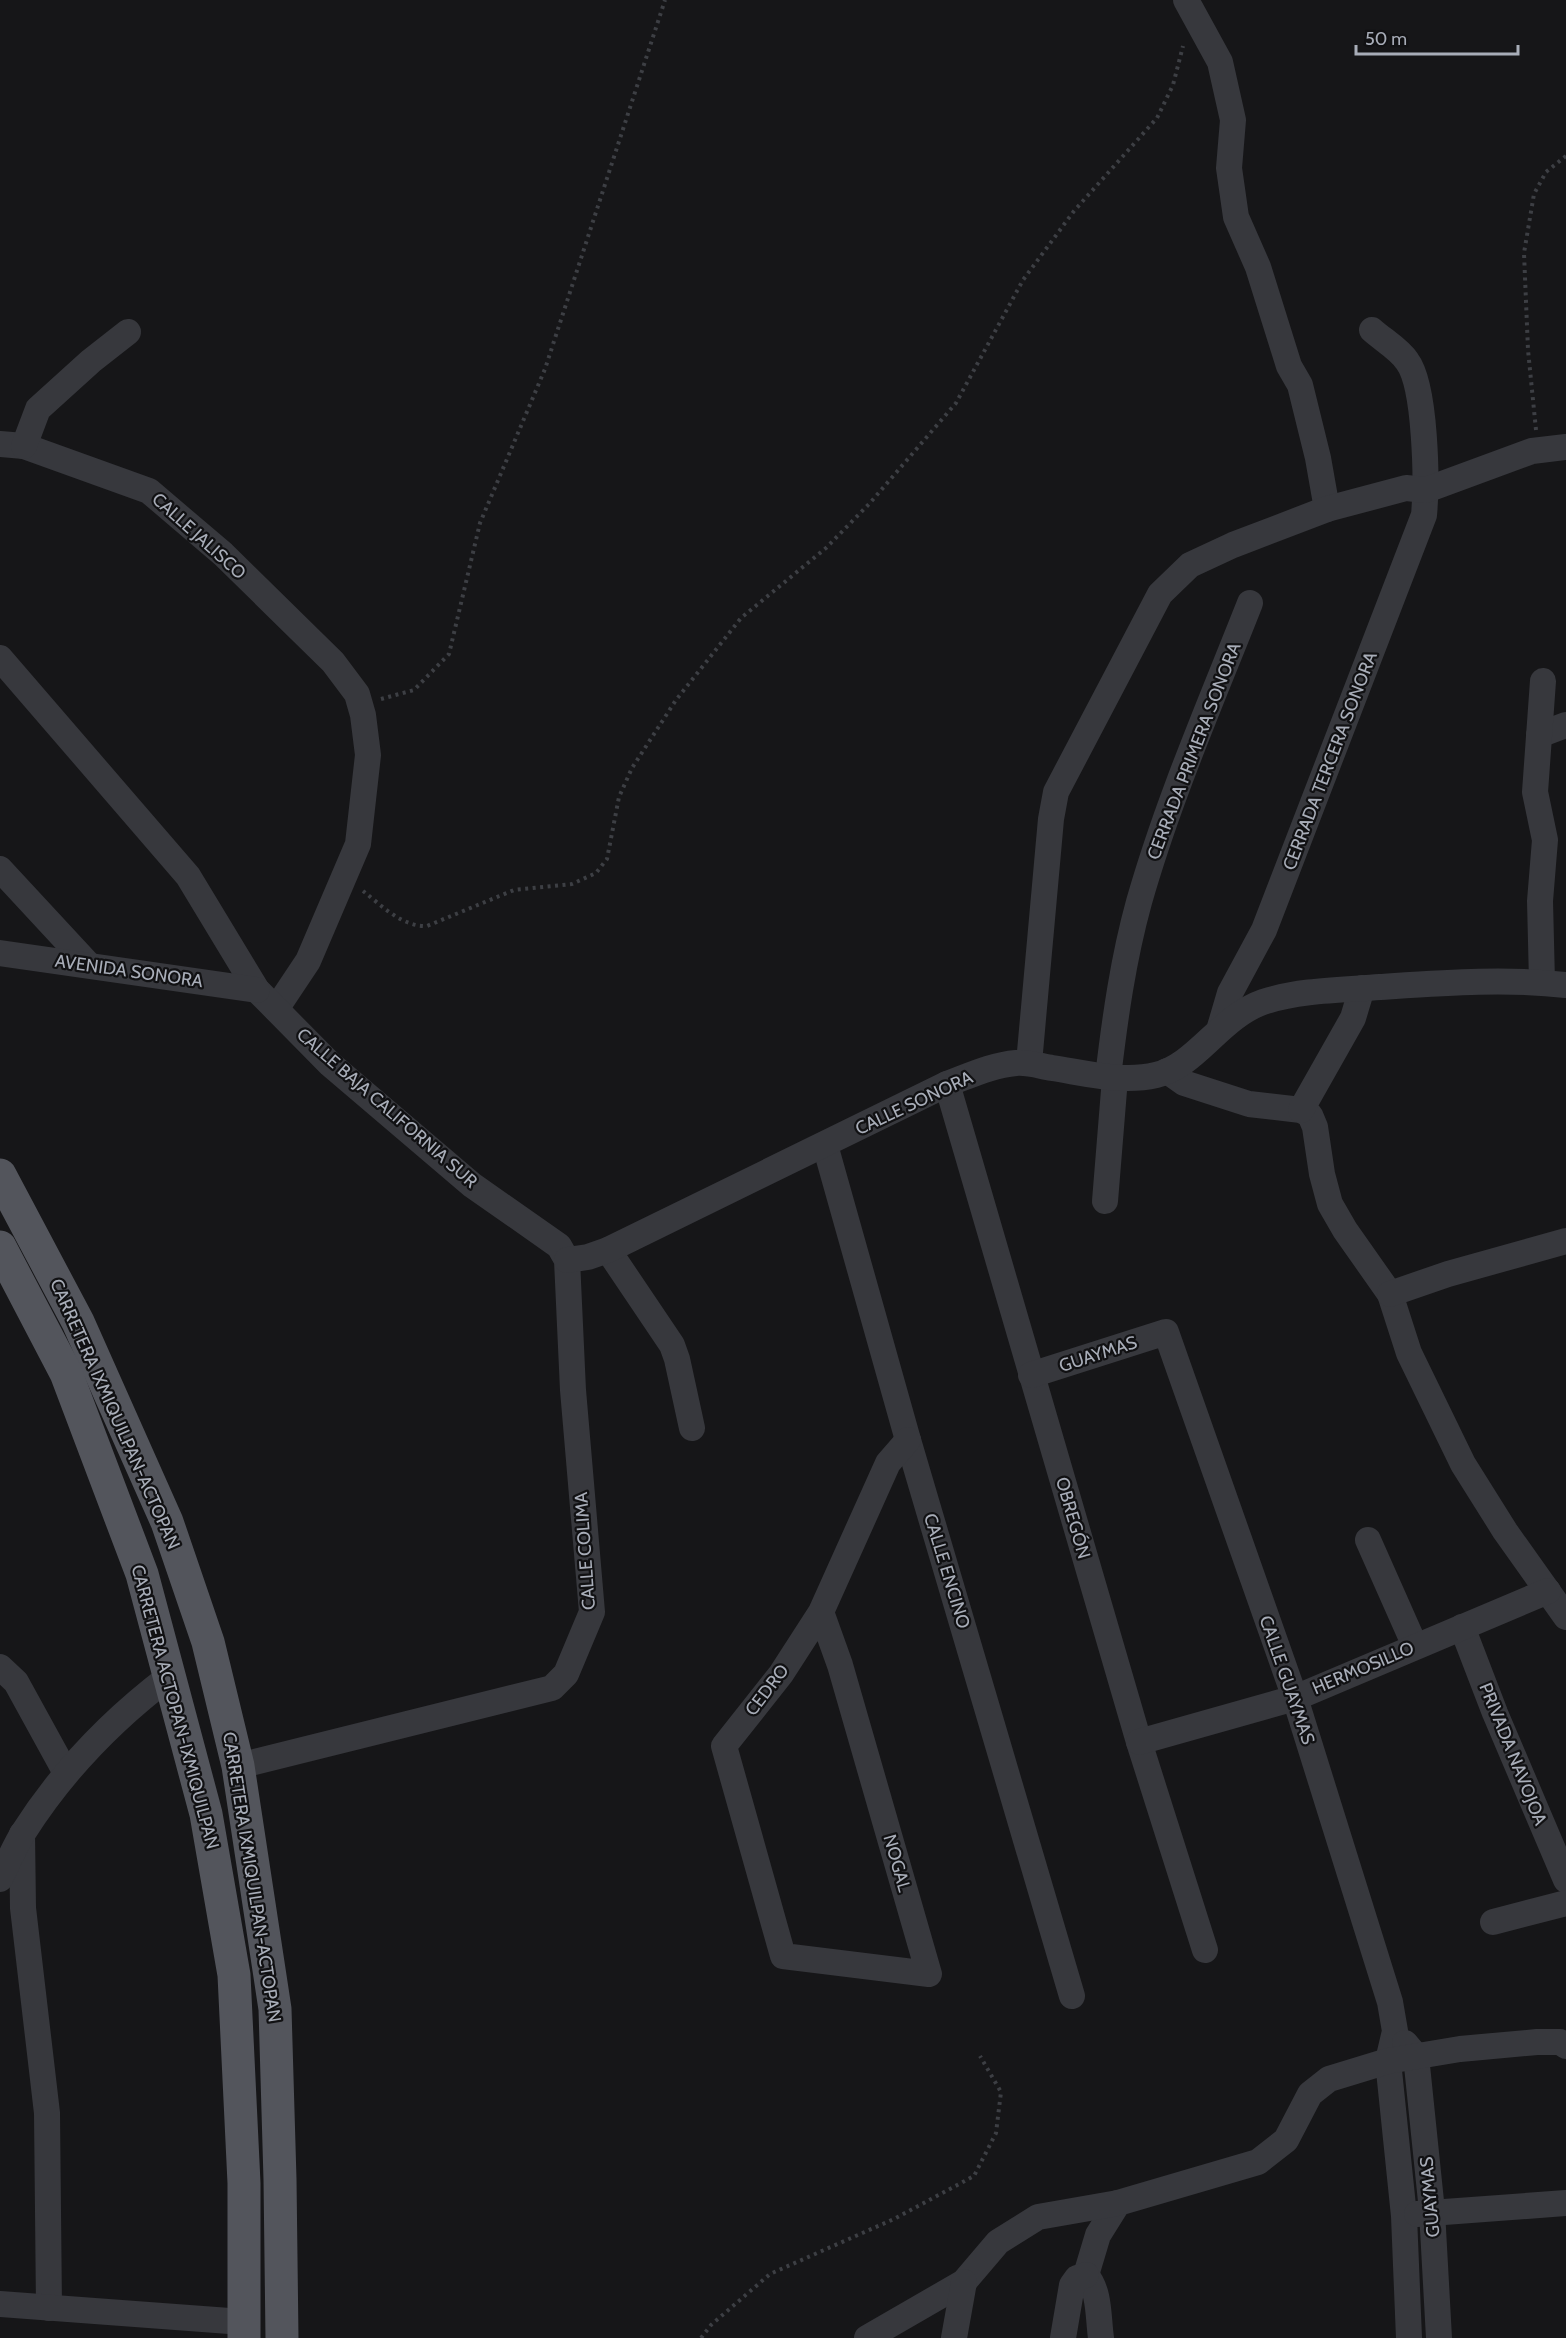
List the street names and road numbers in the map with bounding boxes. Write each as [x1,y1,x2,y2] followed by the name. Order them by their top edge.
[148,488,251,584] street label: CALLE JALISCO
[1142,639,1246,863] street label: CERRADA PRIMERA SONORA
[1278,649,1382,873] street label: CERRADA TERCERA SONORA
[54,950,204,992] street label: AVENIDA SONORA
[292,1023,482,1193] street label: CALLE BAJA CALIFORNIA SUR
[852,1066,976,1140] street label: CALLE SONORA
[45,1275,185,1553] street label: CARRETERA IXMIQUILPAN-ACTOPAN
[1056,1331,1140,1377] street label: GUAYMAS
[1051,1475,1095,1561] street label: OBREGÓN
[570,1491,600,1611] street label: CALLE COLIMA
[919,1511,975,1631] street label: CALLE ENCINO
[126,1562,224,1852] street label: CARRETERA ACTOPAN-IXMIQUILPAN
[1255,1613,1319,1747] street label: CALLE GUAYMAS
[1309,1637,1417,1699] street label: HERMOSILLO
[740,1660,794,1720] street label: CEDRO
[1474,1680,1552,1828] street label: PRIVADA NAVOJOA
[218,1730,286,2024] street label: CARRETERA IXMIQUILPAN-ACTOPAN
[878,1832,916,1894] street label: NOGAL
[1416,2156,1444,2238] street label: GUAYMAS

